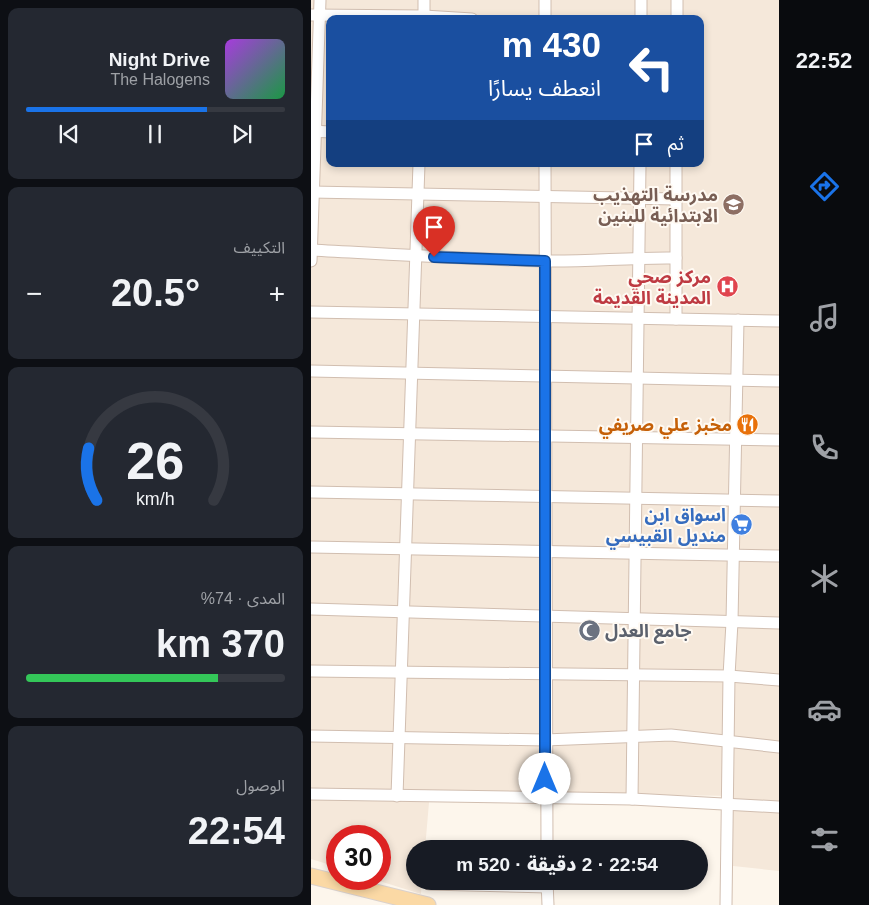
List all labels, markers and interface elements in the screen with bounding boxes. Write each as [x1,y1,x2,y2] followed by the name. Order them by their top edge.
[502,25,601,64] text: 430 m
[619,35,684,100] icon: left
[796,48,852,73] text: 22:52
[109,49,210,70] text: Night Drive
[110,71,210,88] text: The Halogens
[488,76,601,101] text: انعطف يسارًا
[55,120,83,148] icon: previous
[141,120,169,148] icon: pause
[228,120,256,148] icon: next
[630,130,658,158] icon: arrive
[668,133,684,154] text: ثم
[807,169,842,204] icon: directions
[593,185,718,226] place label: مدرسة التهذيب الابتدائية للبنين
[722,193,746,217] school or university icon: مدرسة التهذيب الابتدائية للبنين
[413,206,455,257] pin
[420,213,448,241] icon: arrive
[233,239,285,256] text: التكييف
[593,267,711,308] place label: مركز صحي المدينة القديمة
[111,272,200,314] text: 20.5°
[715,275,739,299] hospital icon: مركز صحي المدينة القديمة
[26,278,42,309] text: −
[269,278,285,309] text: +
[807,300,842,335] icon: music
[736,413,760,437] restaurant icon: مخبز علي صريفي
[599,415,732,439] place label: مخبز علي صريفي
[807,430,842,465] icon: phone
[127,432,184,490] text: 26
[136,489,175,509] text: km/h
[606,505,726,550] place label: اسواق ابن منديل القبيسي
[730,513,754,537] supermarket icon: اسواق ابن منديل القبيسي
[807,561,842,596] icon: climate
[201,590,285,607] text: المدى · 74%
[577,619,601,643] mosque icon: جامع العدل
[605,621,692,644] place label: جامع العدل
[156,623,285,665] text: 370 km
[807,692,842,727] icon: car
[518,752,570,804] position arrow
[236,777,285,794] text: الوصول
[188,810,285,852] text: 22:54
[807,822,842,857] icon: filters
[326,825,391,890] speed limit sign: 30
[456,854,658,875] text: 22:54 · 2 دقيقة · 520 m

